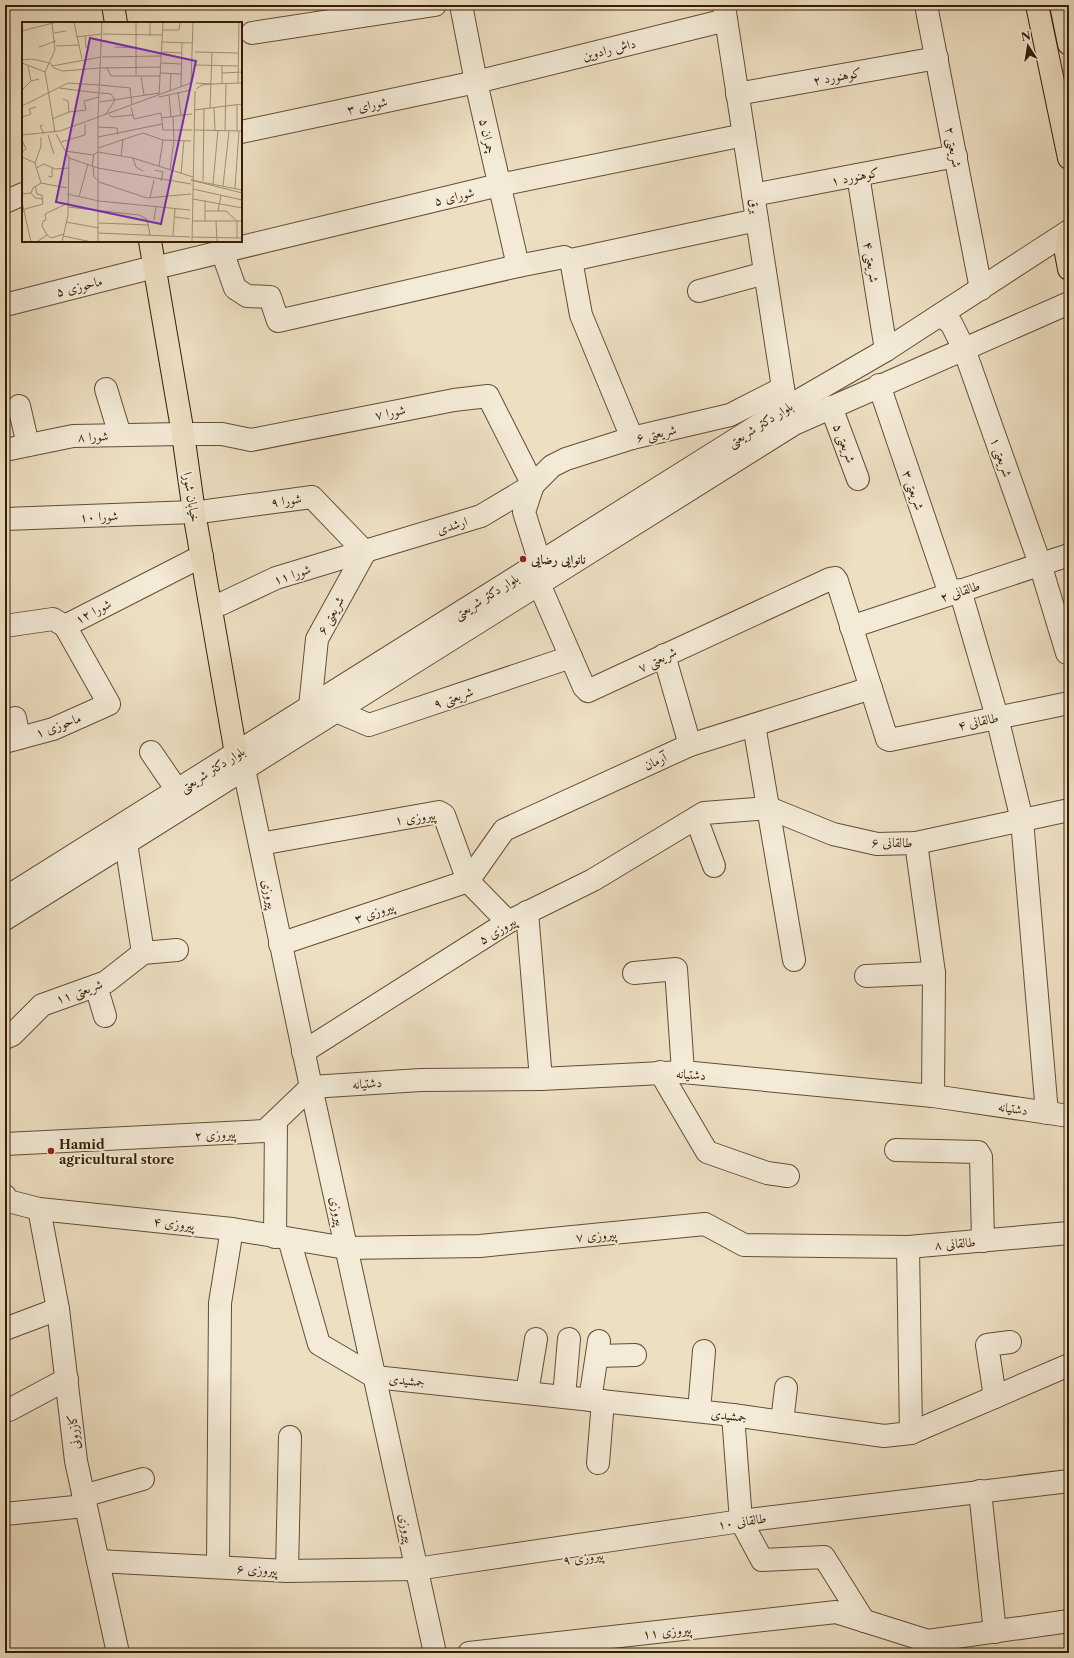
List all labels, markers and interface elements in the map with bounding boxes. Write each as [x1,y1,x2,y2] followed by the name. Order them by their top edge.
[22,22,242,242] inset map
[1008,26,1048,66] north arrow
[1020,28,1032,44] text: N
[581,35,638,64] street label: داش رادوین
[812,64,863,89] street label: کوهنورد ۲
[345,93,389,118] street label: شورای ۳
[476,117,499,155] street label: چمران ۵
[940,125,966,169] street label: شریعتی ۲
[830,164,881,189] street label: کوهنورد ۱
[432,184,476,209] street label: شورای ۵
[746,197,764,215] street label: برق
[859,240,883,284] street label: شریعتی ۴
[54,273,104,300] street label: ماحوزی ۵
[724,398,797,452] street label: بلوار دکتر شریعتی
[373,401,407,424] street label: شورا ۷
[634,421,678,447] street label: شریعتی ۶
[828,421,860,466] street label: شریعتی ۵
[77,427,109,446] street label: شورا ۸
[986,435,1016,480] street label: شریعتی ۱
[898,468,928,513] street label: شریعتی ۳
[179,471,204,524] street label: خیابان شورا
[270,490,303,511] street label: شورا ۹
[79,507,119,526] street label: شورا ۱۰
[435,513,470,538] street label: ارشدی
[530,551,586,568] place label: نانوایی رضایی
[518,554,528,564] marker: نانوایی رضایی
[271,560,313,589] street label: شورا ۱۱
[450,570,523,624] street label: بلوار دکتر شریعتی
[938,577,982,606] street label: طالقانی ۲
[313,593,349,638] street label: شریعتی ۶
[72,595,114,628] street label: شورا ۱۲
[635,643,680,677] street label: شریعتی ۷
[431,683,476,713] street label: شریعتی ۹
[33,709,83,742] street label: ماحوزی ۱
[956,709,1000,734] street label: طالقانی ۴
[176,743,249,797] street label: بلوار دکتر شریعتی
[641,748,671,774] street label: آرمان
[394,806,437,830] street label: پیروزی ۱
[871,834,913,851] street label: طالقانی ۶
[257,878,281,911] street label: پیروزی
[352,898,397,928] street label: پیروزی ۳
[475,912,520,949] street label: پیروزی ۵
[53,975,105,1009] street label: شریعتی ۱۱
[676,1065,706,1083] street label: دشتیانه
[352,1074,382,1092] street label: دشتیانه
[997,1098,1029,1118] street label: دشتیانه
[194,1125,237,1145] street label: پیروزی ۲
[59,1136,174,1167] place label: Hamid agricultural store
[46,1146,56,1156] marker: Hamid agricultural store
[325,1195,349,1228] street label: پیروزی
[153,1213,196,1235] street label: پیروزی ۴
[575,1225,618,1247] street label: پیروزی ۷
[934,1234,976,1253] street label: طالقانی ۸
[388,1370,426,1390] street label: جمشیدی
[710,1405,748,1425] street label: جمشیدی
[63,1414,84,1450] street label: کازرونی
[717,1510,767,1533] street label: طالقانی ۱۰
[394,1512,418,1545] street label: پیروزی
[562,1546,605,1570] street label: پیروزی ۹
[236,1560,278,1580] street label: پیروزی ۶
[642,1620,693,1643] street label: پیروزی ۱۱

